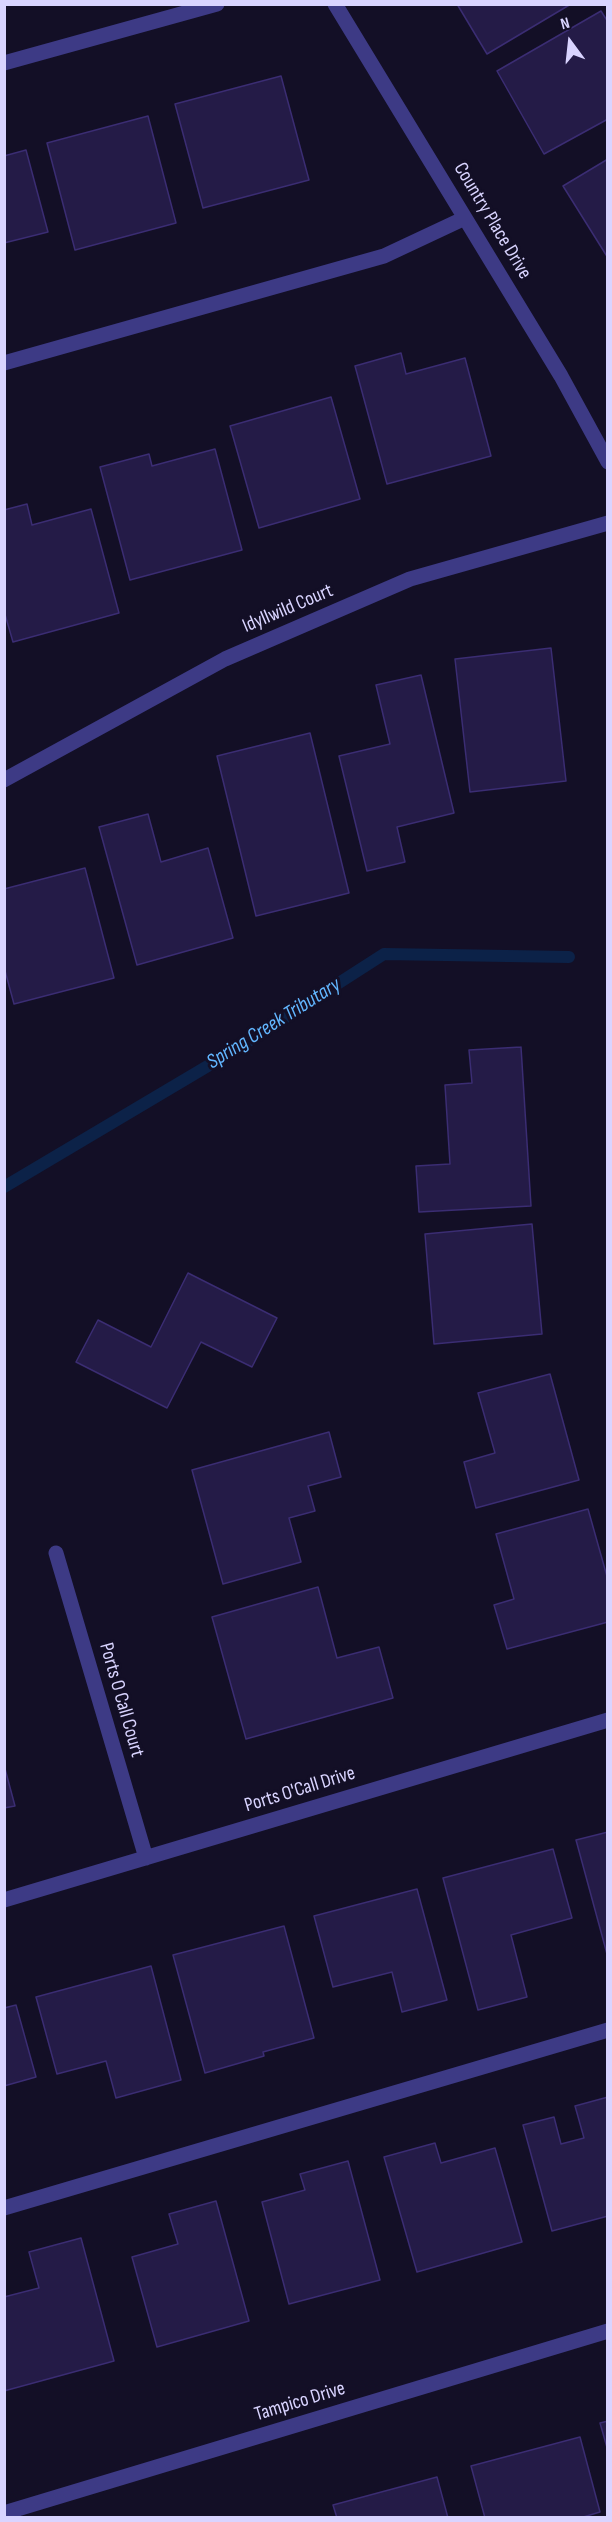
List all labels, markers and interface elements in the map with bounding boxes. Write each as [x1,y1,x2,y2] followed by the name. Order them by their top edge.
[540,12,600,72] north arrow
[559,14,572,34] text: N
[448,158,536,284] street label: Country Place Drive
[239,579,337,639] street label: Idyllwild Court
[202,973,346,1075] water label: Spring Creek Tributary
[93,1640,149,1760] street label: Ports O Call Court
[242,1762,358,1818] street label: Ports O'Call Drive
[252,2377,348,2427] street label: Tampico Drive

